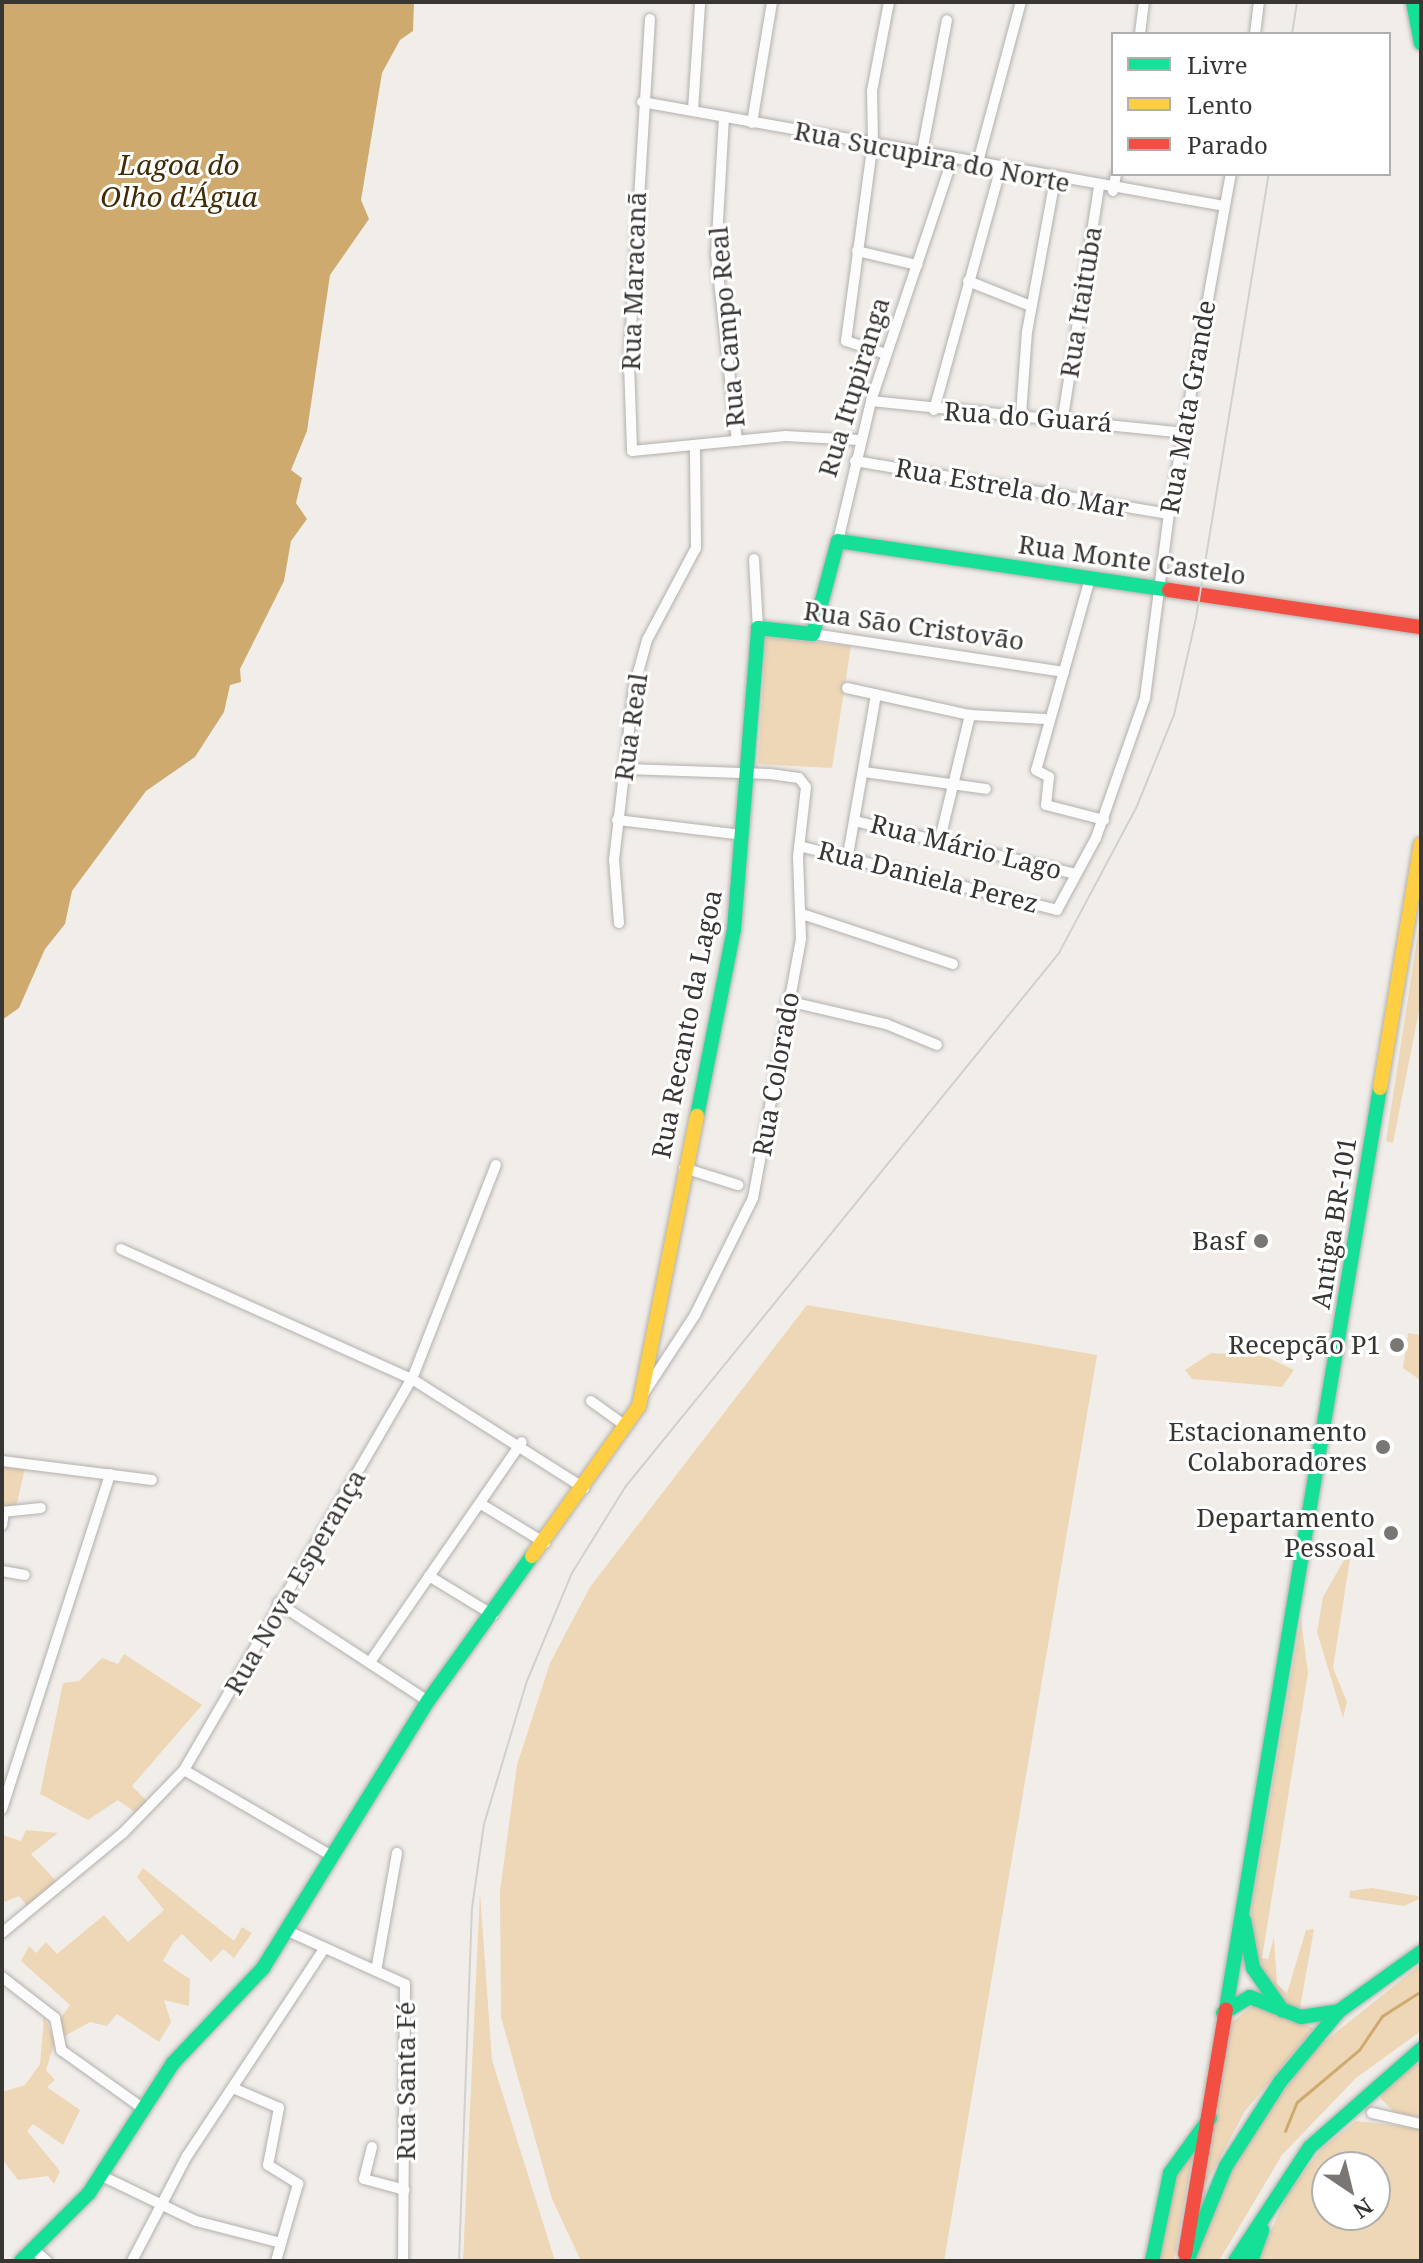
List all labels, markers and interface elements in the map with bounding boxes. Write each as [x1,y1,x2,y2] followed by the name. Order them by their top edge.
[1111,32,1391,176] legend
[1187,48,1248,81] text: Livre
[1187,88,1253,121] text: Lento
[791,115,1073,199] street label: Rua Sucupira do Norte
[1187,128,1268,161] text: Parado
[100,147,258,213] water label: Lagoa do Olho d'Água
[615,191,653,371] street label: Rua Maracanã
[1054,224,1108,380] street label: Rua Itaituba
[703,225,751,429] street label: Rua Campo Real
[812,293,896,481] street label: Rua Itupiranga
[1154,298,1222,516] street label: Rua Mata Grande
[943,396,1113,438] street label: Rua do Guará
[893,452,1131,524] street label: Rua Estrela do Mar
[1016,529,1248,591] street label: Rua Monte Castelo
[802,595,1026,657] street label: Rua São Cristovão
[608,671,654,783] street label: Rua Real
[867,808,1065,886] street label: Rua Mário Lago
[815,835,1041,919] street label: Rua Daniela Perez
[646,887,728,1161] street label: Rua Recanto da Lagoa
[746,989,806,1159] street label: Rua Colorado
[1305,1135,1363,1311] street label: Antiga BR-101
[1192,1225,1245,1257] place label: Basf
[1252,1232,1270,1250] marker: Basf
[1228,1329,1381,1361] place label: Recepção P1
[1388,1336,1406,1354] marker: Recepção P1
[1168,1416,1367,1478] place label: Estacionamento Colaboradores
[1374,1438,1392,1456] marker: Estacionamento Colaboradores
[218,1464,372,1700] street label: Rua Nova Esperança
[1196,1502,1375,1564] place label: Departamento Pessoal
[1382,1524,1400,1542] marker: Departamento Pessoal
[390,2001,422,2161] street label: Rua Santa Fé
[1311,2151,1391,2231] north arrow
[1348,2192,1379,2226] text: N

